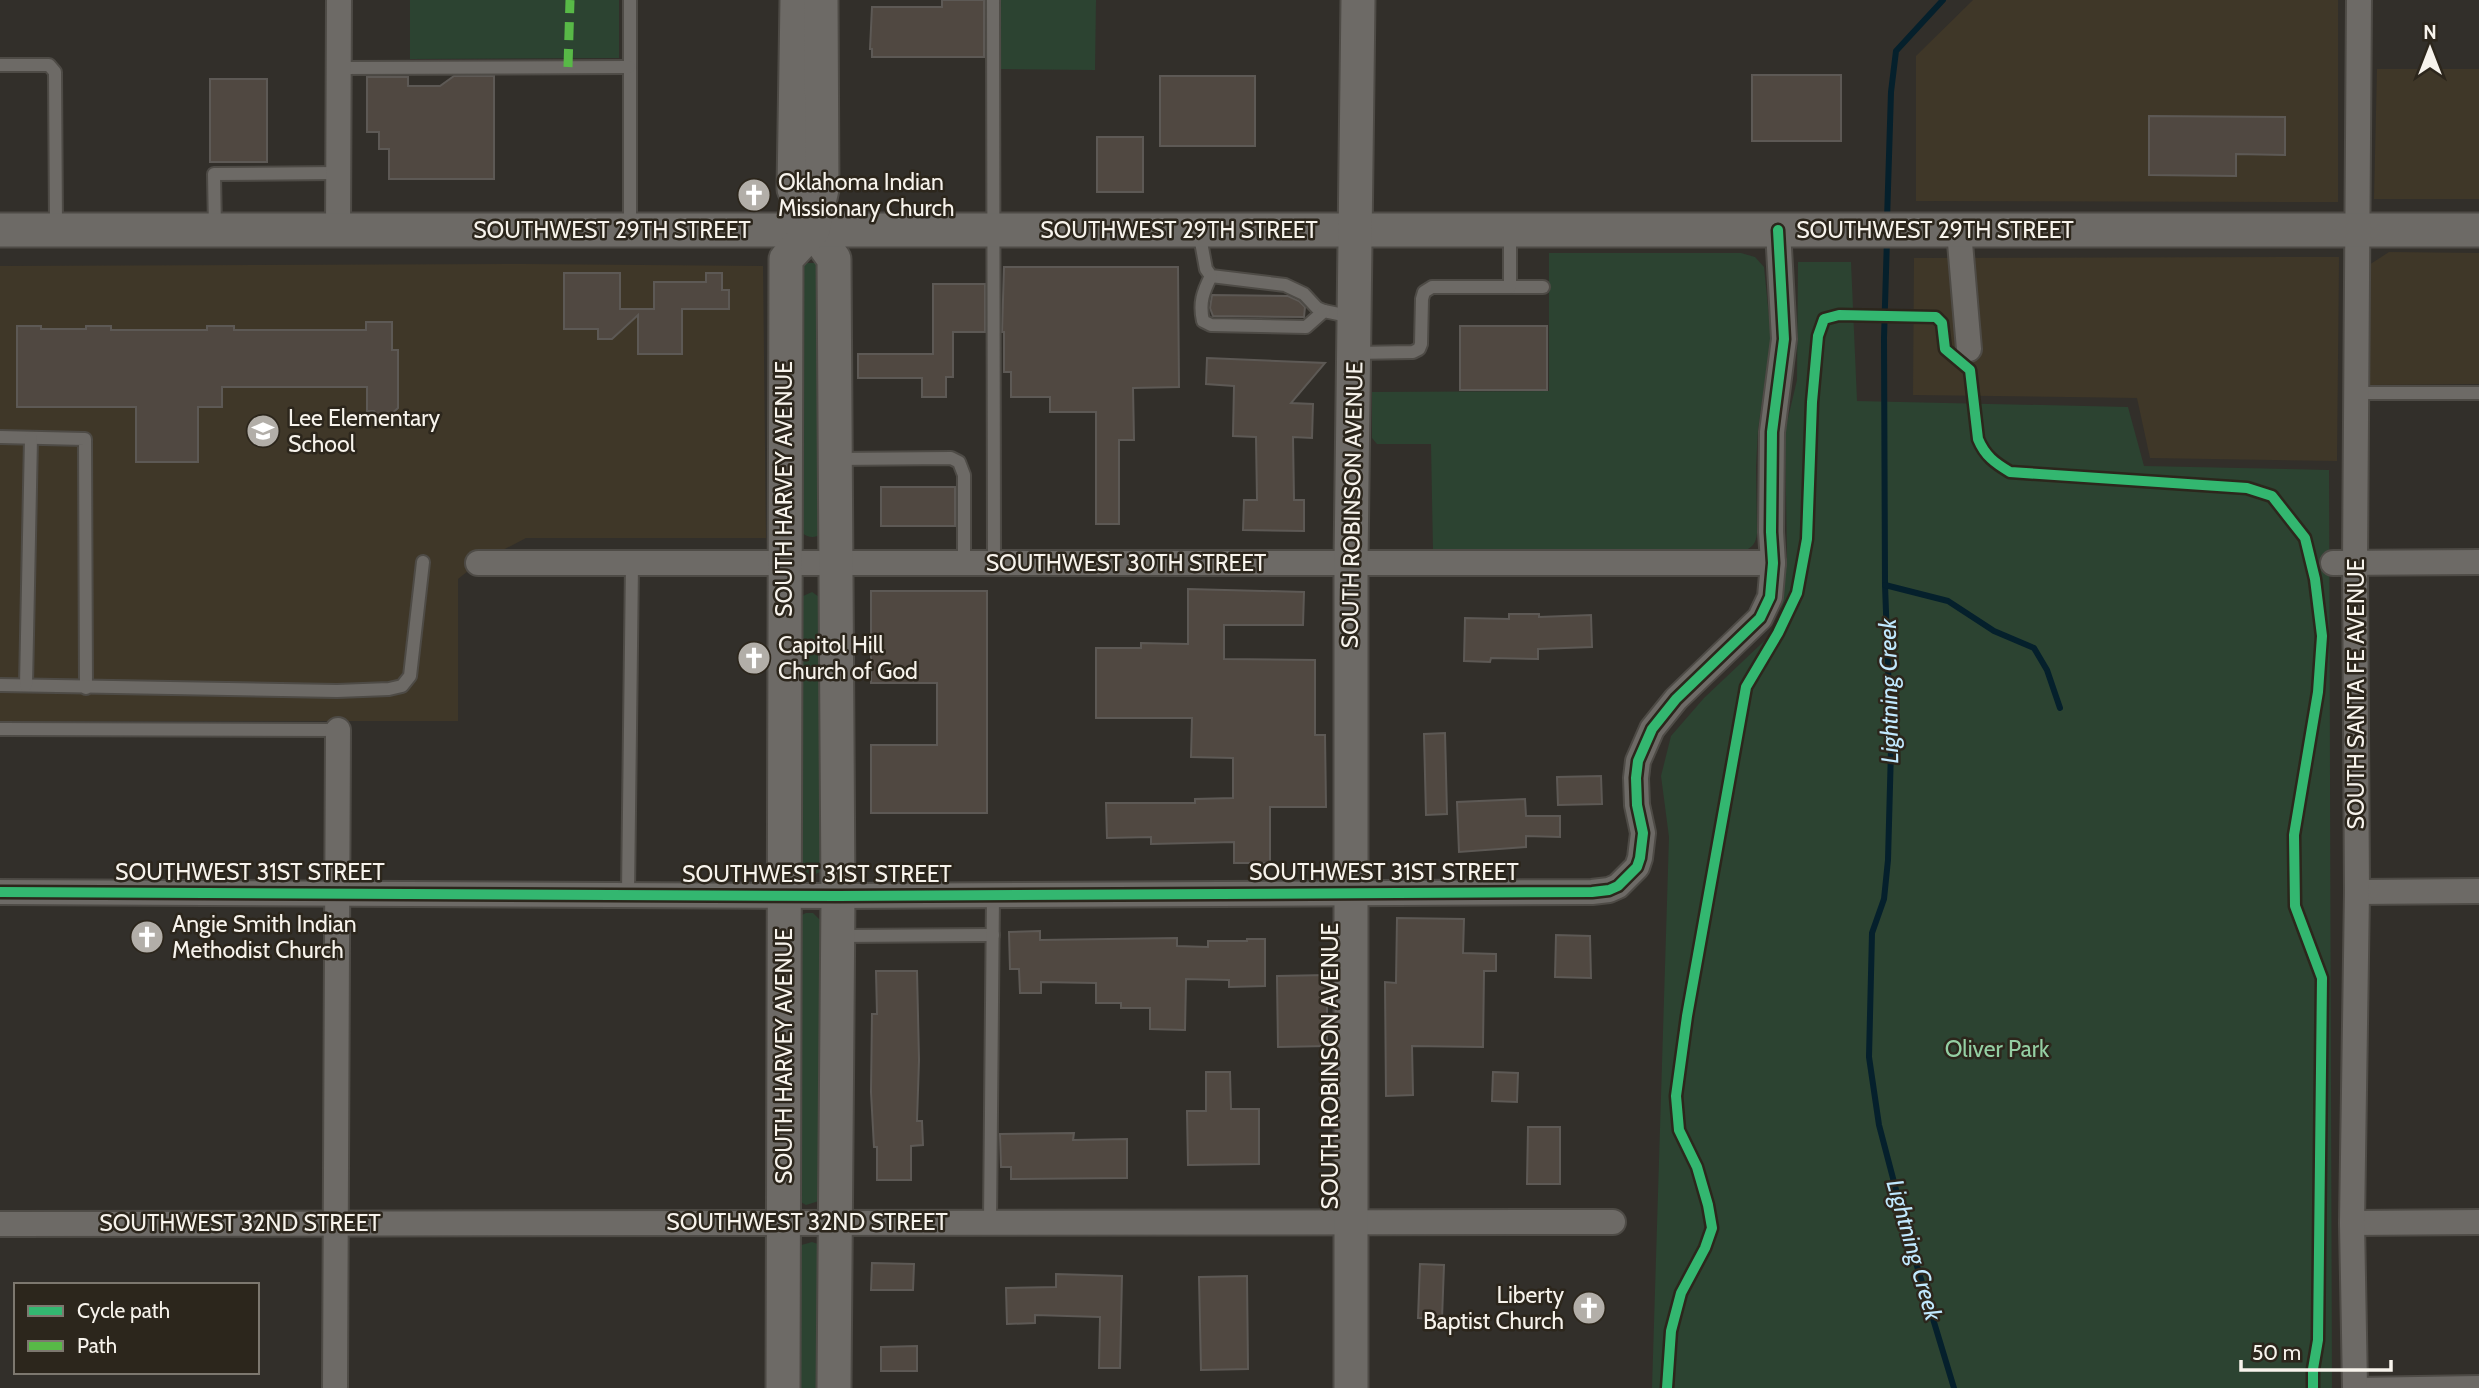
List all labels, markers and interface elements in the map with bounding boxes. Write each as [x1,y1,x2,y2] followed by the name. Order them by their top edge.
[2395,14,2465,84] north arrow
[2423,21,2437,44] text: N
[778,168,954,222] place label: Oklahoma Indian Missionary Church
[735,176,773,214] church icon: Oklahoma Indian Missionary Church
[473,216,751,244] street label: SOUTHWEST 29TH STREET
[1040,216,1318,244] street label: SOUTHWEST 29TH STREET
[1796,216,2074,244] street label: SOUTHWEST 29TH STREET
[770,361,798,617] street label: SOUTH HARVEY AVENUE
[1335,361,1369,649] street label: SOUTH ROBINSON AVENUE
[288,404,441,458] place label: Lee Elementary School
[244,412,282,450] school or university icon: Lee Elementary School
[986,549,1266,577] street label: SOUTHWEST 30TH STREET
[2342,559,2370,829] street label: SOUTH SANTA FE AVENUE
[1873,617,1904,764] water label: Lightning Creek
[778,631,918,685] place label: Capitol Hill Church of God
[735,639,773,677] church icon: Capitol Hill Church of God
[115,858,385,886] street label: SOUTHWEST 31ST STREET
[1249,858,1519,886] street label: SOUTHWEST 31ST STREET
[682,860,952,888] street label: SOUTHWEST 31ST STREET
[172,910,357,964] place label: Angie Smith Indian Methodist Church
[128,918,166,956] church icon: Angie Smith Indian Methodist Church
[1316,923,1344,1209] street label: SOUTH ROBINSON AVENUE
[770,928,798,1184] street label: SOUTH HARVEY AVENUE
[1945,1035,2050,1063] park label: Oliver Park
[1881,1176,1949,1324] water label: Lightning Creek
[666,1208,948,1236] street label: SOUTHWEST 32ND STREET
[99,1209,381,1237] street label: SOUTHWEST 32ND STREET
[1423,1281,1564,1335] place label: Liberty Baptist Church
[14,1283,259,1374] legend
[1570,1289,1608,1327] church icon: Liberty Baptist Church
[77,1298,170,1323] text: Cycle path
[2241,1328,2392,1372] scale bar
[77,1333,117,1358] text: Path
[2252,1340,2301,1365] text: 50 m

